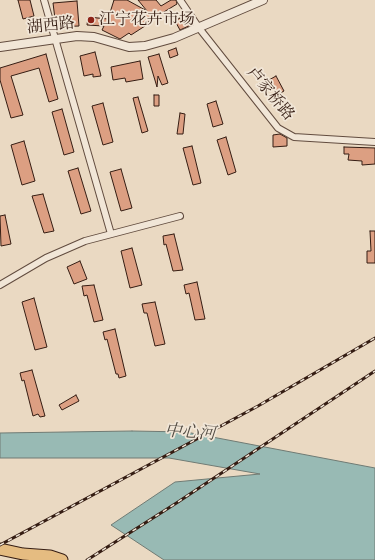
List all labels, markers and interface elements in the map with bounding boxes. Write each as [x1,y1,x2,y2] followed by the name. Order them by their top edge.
[99,10,195,30] place label: 江宁花卉市场
[26,14,76,38] street label: 湖西路
[86,15,96,25] marker: 江宁花卉市场
[242,63,298,125] street label: 卢家桥路
[164,421,216,445] water label: 中心河

